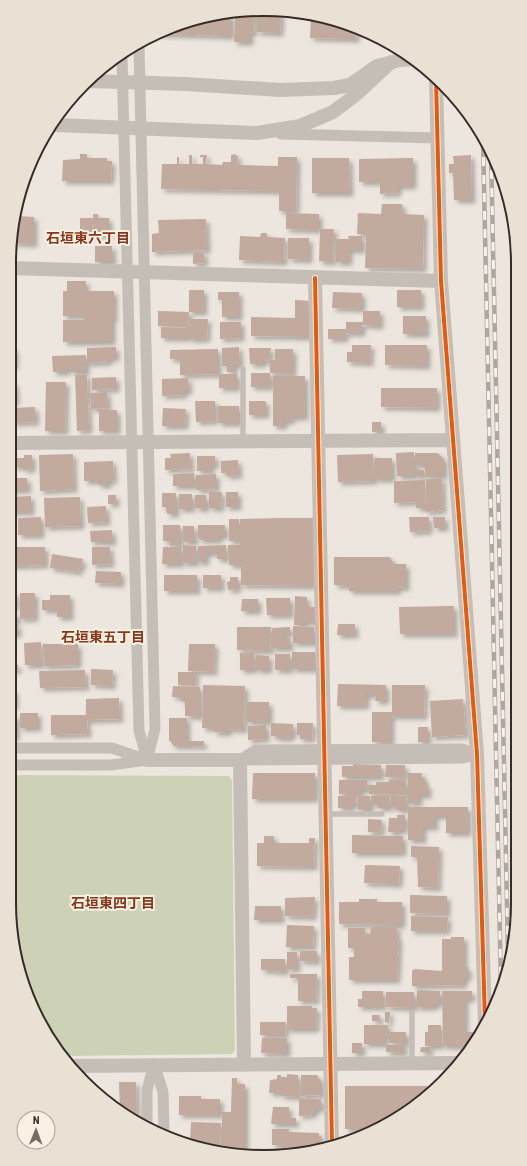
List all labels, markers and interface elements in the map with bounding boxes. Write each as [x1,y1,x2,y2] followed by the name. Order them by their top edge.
[46,230,130,246] district label: 石垣東六丁目
[61,629,145,645] district label: 石垣東五丁目
[71,895,155,911] district label: 石垣東四丁目
[16,1110,56,1150] north arrow
[33,1114,40,1127] text: N

